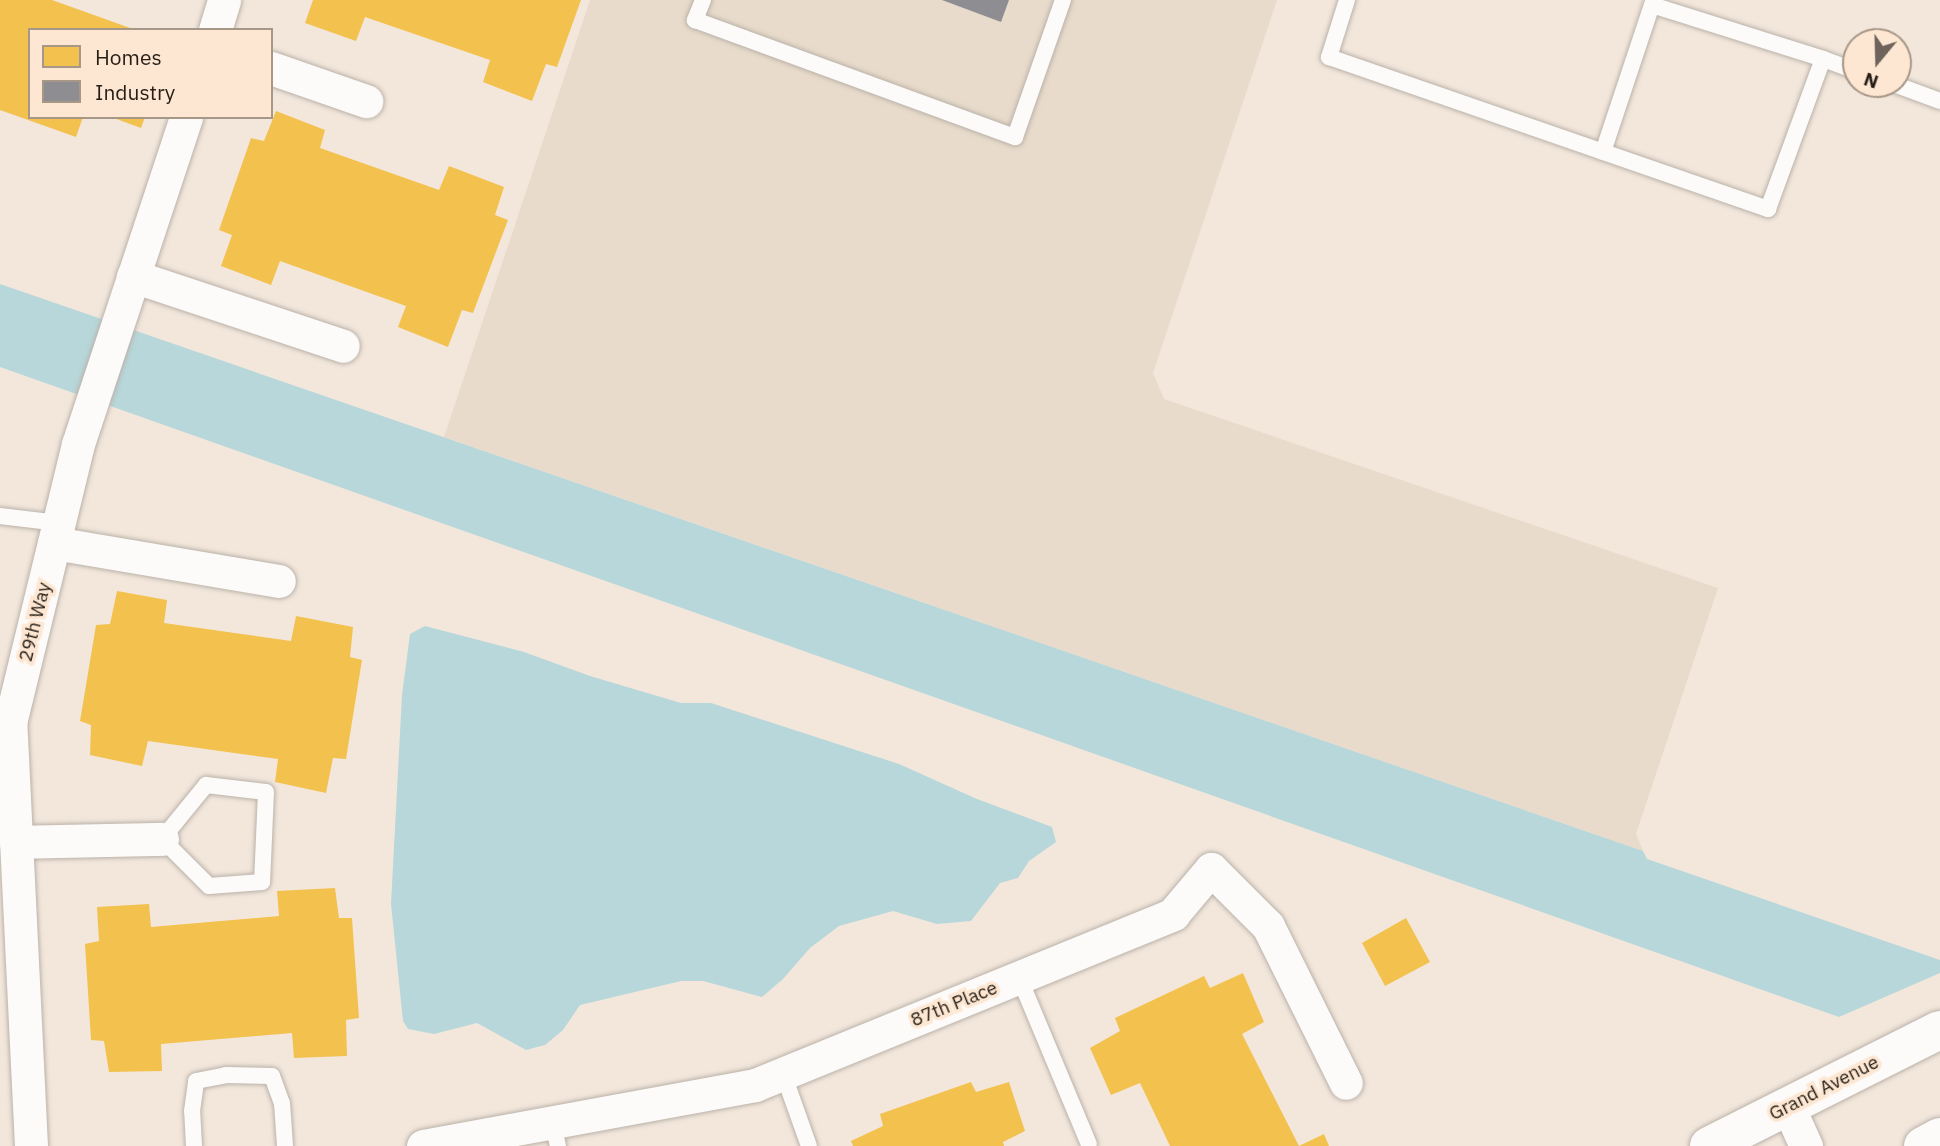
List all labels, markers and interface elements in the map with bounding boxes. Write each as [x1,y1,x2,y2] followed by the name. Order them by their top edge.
[28,28,273,119] legend
[1842,28,1912,98] north arrow
[95,43,162,71] text: Homes
[1860,67,1881,95] text: N
[95,78,175,106] text: Industry
[14,580,56,664] street label: 29th Way
[907,976,1001,1032] street label: 87th Place
[1765,1051,1883,1125] street label: Grand Avenue

